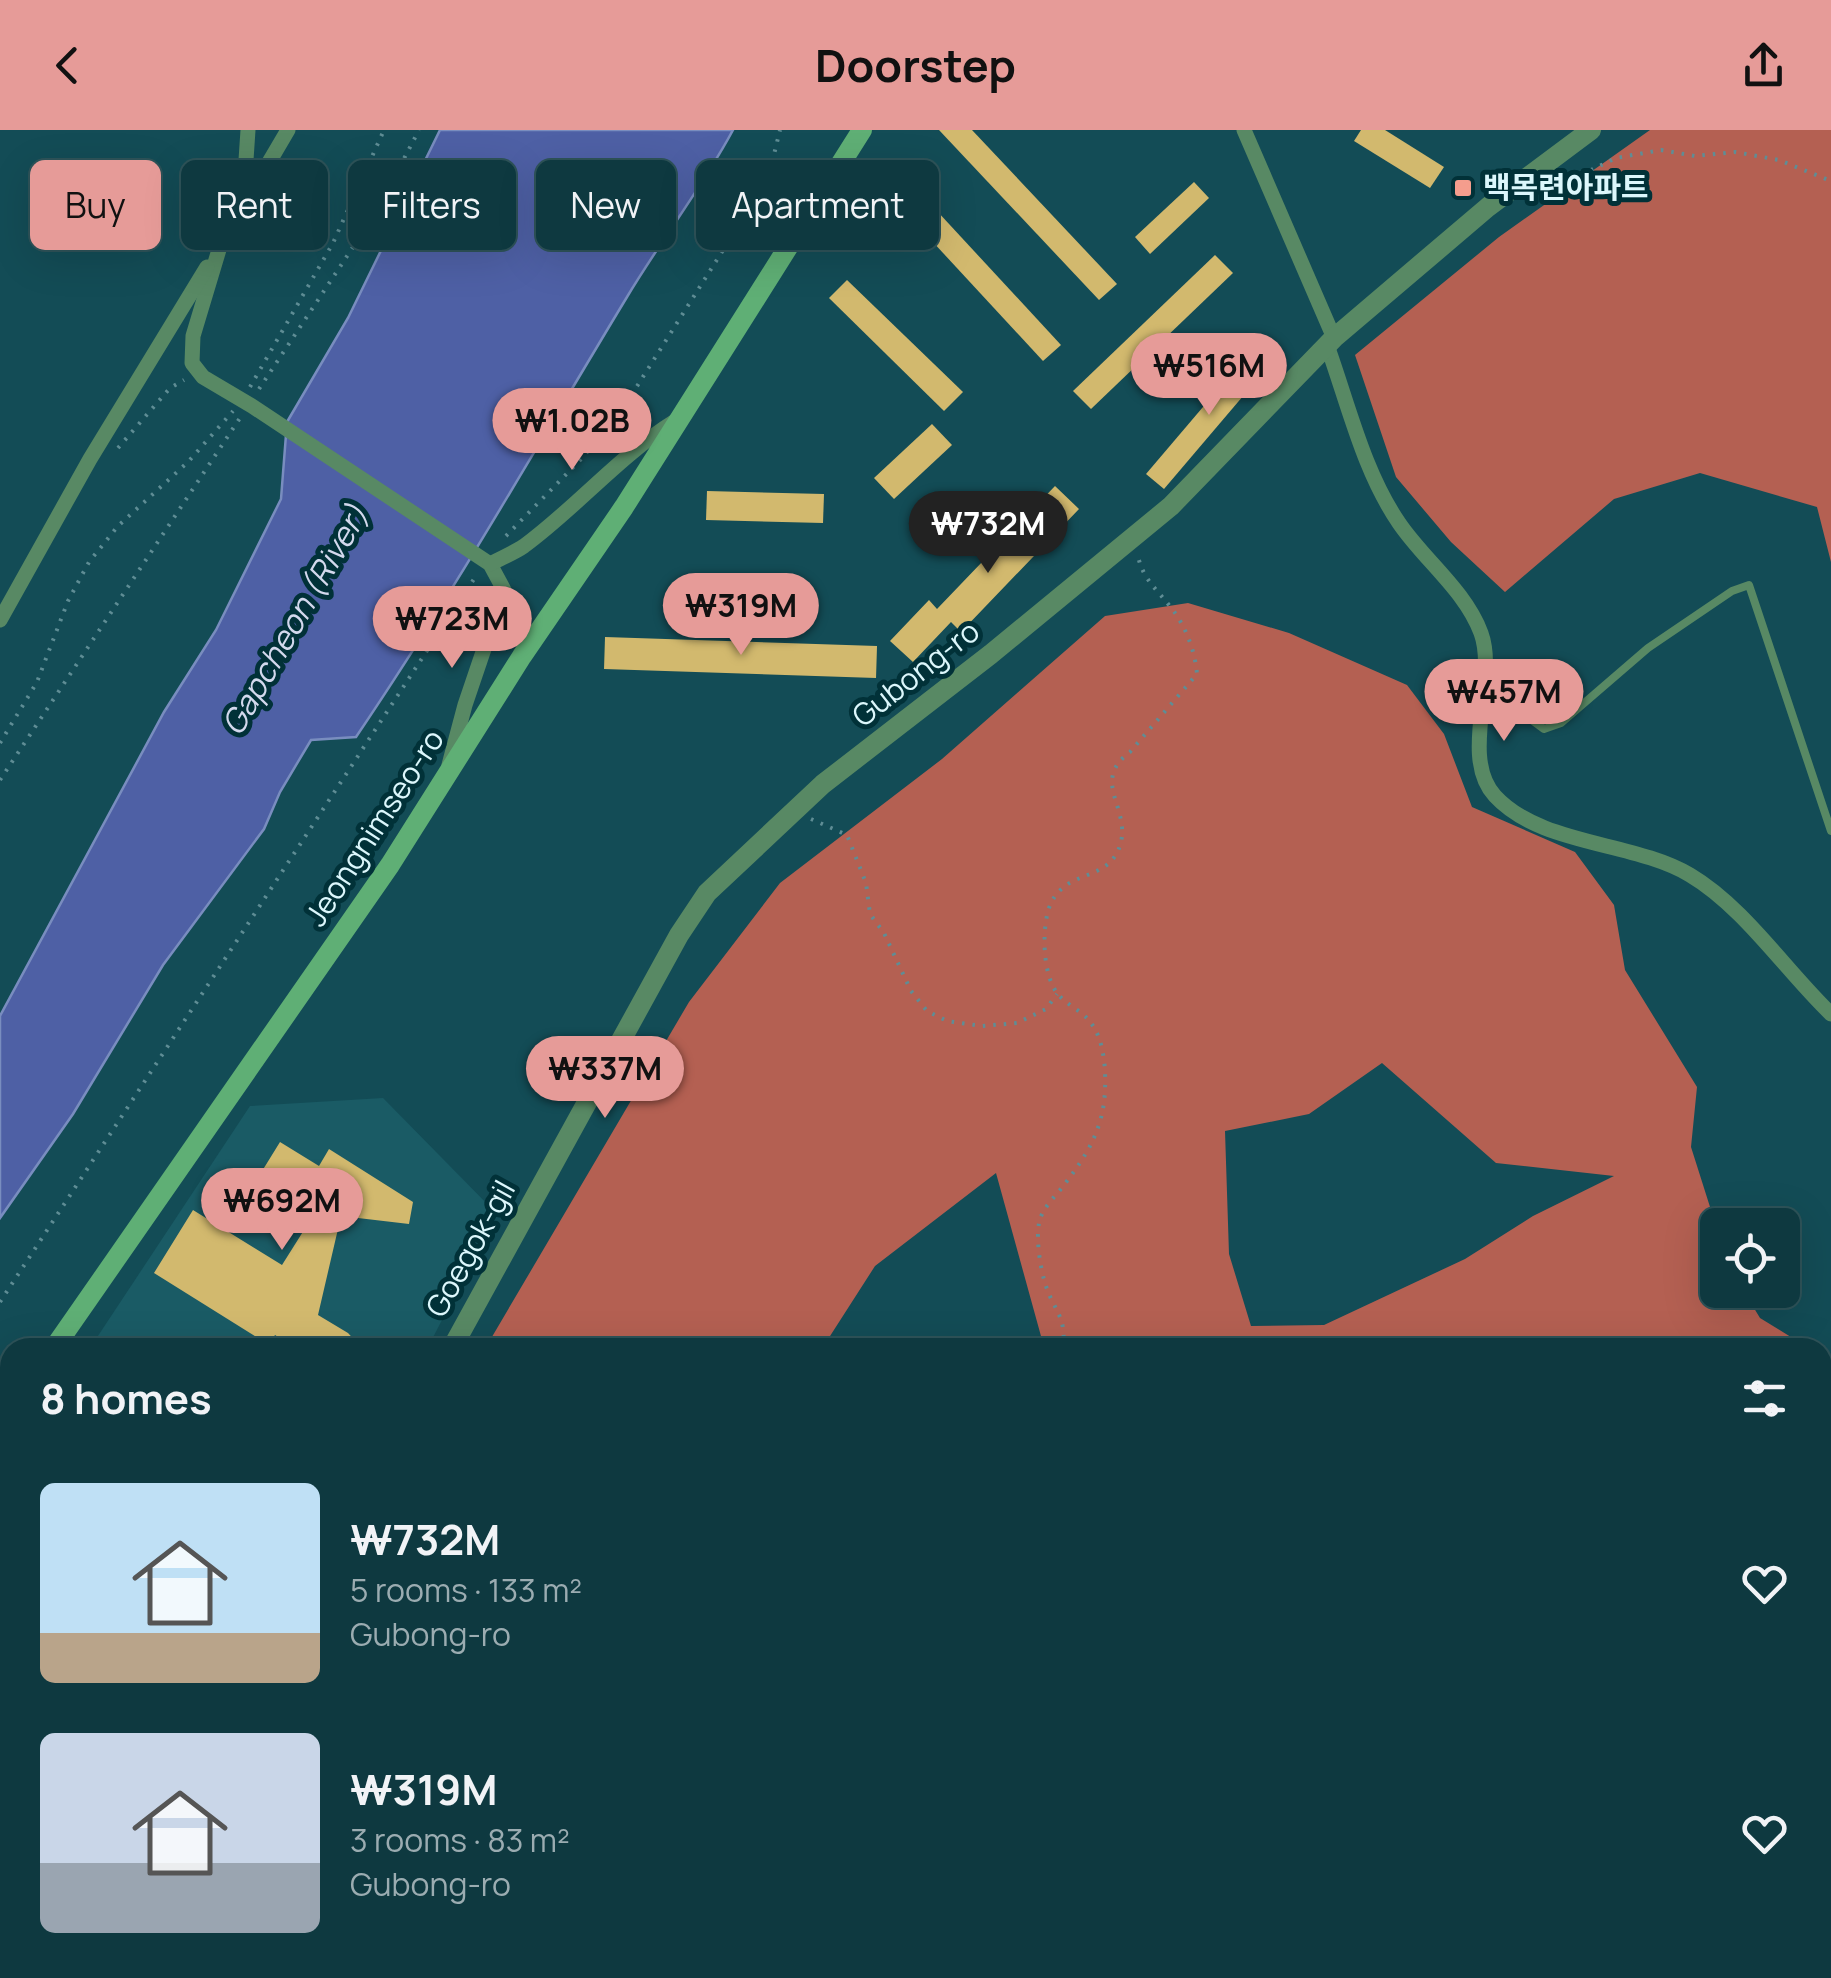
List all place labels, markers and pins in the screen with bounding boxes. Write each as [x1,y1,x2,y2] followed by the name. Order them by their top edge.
[1483,166,1649,207] place label: 백목련아파트
[1452,177,1474,199] marker: 백목련아파트
[1139,333,1279,418] pin: ₩516M
[491,388,653,473] pin: ₩1.02B
[918,491,1058,576] pin: ₩732M
[671,573,811,658] pin: ₩319M
[382,586,522,671] pin: ₩723M
[1434,659,1574,744] pin: ₩457M
[535,1036,675,1121] pin: ₩337M
[212,1168,352,1253] pin: ₩692M

